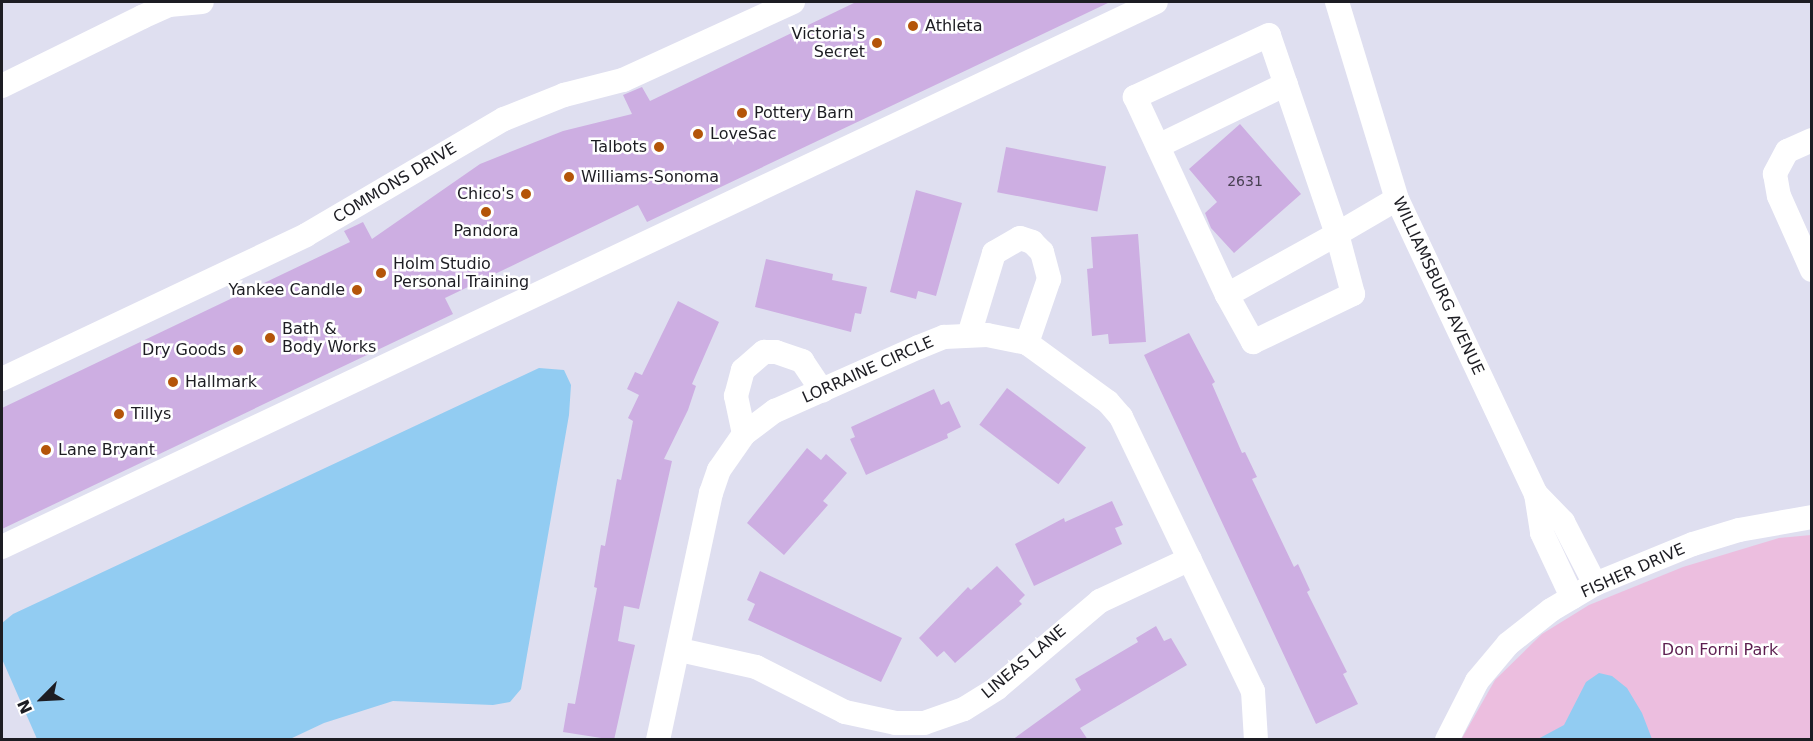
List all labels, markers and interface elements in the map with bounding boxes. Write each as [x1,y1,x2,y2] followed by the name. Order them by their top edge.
[925,16,982,36] place label: Athleta
[906,19,920,33] marker: Athleta
[792,24,865,62] place label: Victoria's Secret
[870,36,884,50] marker: Victoria's Secret
[754,103,854,123] place label: Pottery Barn
[735,106,749,120] marker: Pottery Barn
[710,124,776,144] place label: LoveSac
[691,127,705,141] marker: LoveSac
[591,137,647,157] place label: Talbots
[330,139,460,227] street label: COMMONS DRIVE
[652,140,666,154] marker: Talbots
[581,167,719,187] place label: Williams-Sonoma
[562,170,576,184] marker: Williams-Sonoma
[1227,173,1263,189] house number: 2631
[457,184,514,204] place label: Chico's
[519,187,533,201] marker: Chico's
[1388,194,1488,378] street label: WILLIAMSBURG AVENUE
[479,205,493,219] marker: Pandora
[453,221,519,241] place label: Pandora
[393,254,529,292] place label: Holm Studio Personal Training
[374,266,388,280] marker: Holm Studio Personal Training
[228,280,345,300] place label: Yankee Candle
[350,283,364,297] marker: Yankee Candle
[282,319,376,357] place label: Bath & Body Works
[263,331,277,345] marker: Bath & Body Works
[799,332,937,408] street label: LORRAINE CIRCLE
[142,340,226,360] place label: Dry Goods
[231,343,245,357] marker: Dry Goods
[185,372,257,392] place label: Hallmark
[166,375,180,389] marker: Hallmark
[131,404,171,424] place label: Tillys
[112,407,126,421] marker: Tillys
[58,440,155,460] place label: Lane Bryant
[39,443,53,457] marker: Lane Bryant
[1578,540,1688,602] street label: FISHER DRIVE
[978,621,1070,703] street label: LINEAS LANE
[1662,640,1778,660] park label: Don Forni Park
[12,669,72,729] north arrow
[14,697,37,717] text: N

